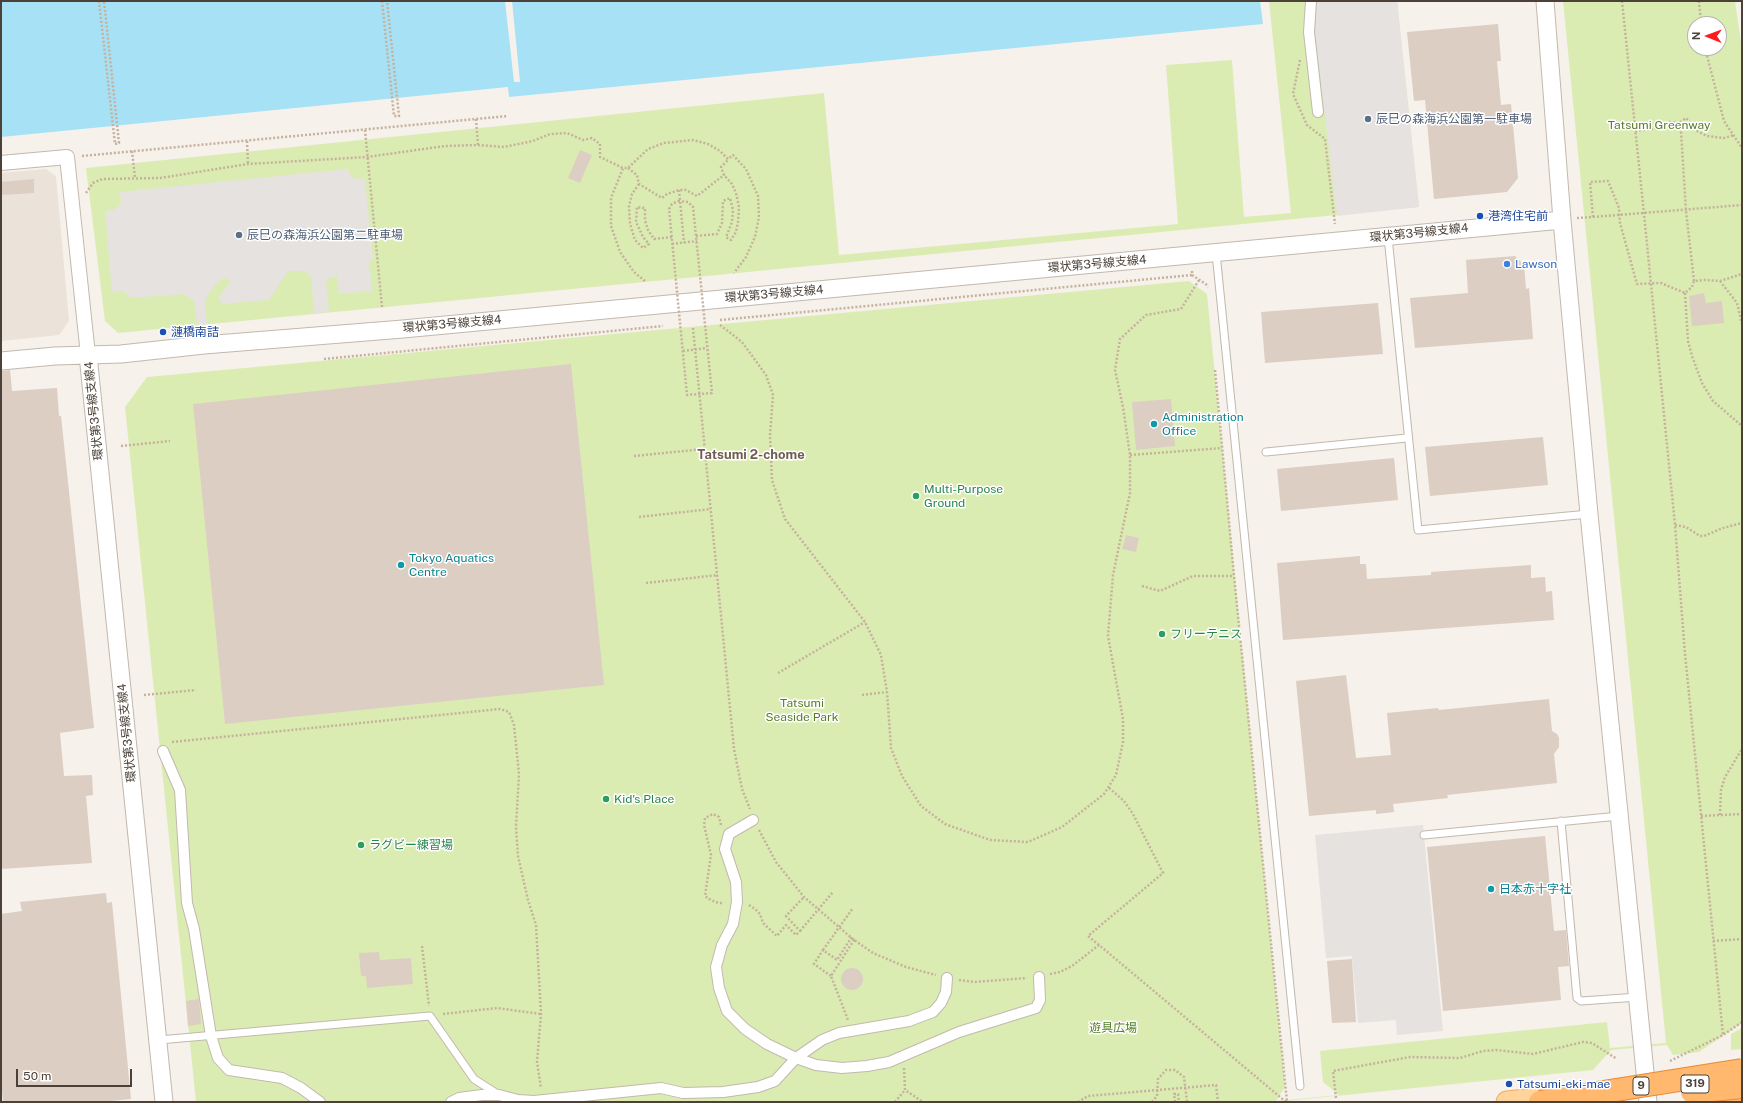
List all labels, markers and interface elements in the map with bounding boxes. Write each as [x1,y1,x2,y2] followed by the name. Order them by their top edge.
[1687,16,1727,56] north arrow
[1690,31,1702,40] text: N
[1376,112,1532,126] place label: 辰巳の森海浜公園第一駐車場
[1363,114,1373,124] marker: 辰巳の森海浜公園第一駐車場
[1608,118,1710,132] park label: Tatsumi Greenway
[1488,209,1548,223] place label: 港湾住宅前
[1475,211,1485,221] marker: 港湾住宅前
[1369,221,1469,245] street label: 環状第3号線支線4
[247,228,403,242] place label: 辰巳の森海浜公園第二駐車場
[234,230,244,240] marker: 辰巳の森海浜公園第二駐車場
[1047,253,1147,275] street label: 環状第3号線支線4
[1515,257,1557,271] place label: Lawson
[1502,259,1512,269] marker: Lawson
[724,283,824,305] street label: 環状第3号線支線4
[402,313,502,335] street label: 環状第3号線支線4
[171,325,219,339] place label: 漣橋南詰
[158,327,168,337] marker: 漣橋南詰
[82,361,106,461] street label: 環状第3号線支線4
[1162,410,1244,438] place label: Administration Office
[1149,419,1159,429] marker: Administration Office
[697,447,805,463] district label: Tatsumi 2-chome
[924,482,1003,510] place label: Multi-Purpose Ground
[911,491,921,501] marker: Multi-Purpose Ground
[409,551,494,579] place label: Tokyo Aquatics Centre
[396,560,406,570] marker: Tokyo Aquatics Centre
[1170,627,1242,641] place label: フリーテニス
[1157,629,1167,639] marker: フリーテニス
[115,683,139,783] street label: 環状第3号線支線4
[766,696,838,724] park label: Tatsumi Seaside Park
[614,792,674,806] place label: Kid's Place
[601,794,611,804] marker: Kid's Place
[369,838,453,852] place label: ラグビー練習場
[356,840,366,850] marker: ラグビー練習場
[1499,882,1571,896] place label: 日本赤十字社
[1486,884,1496,894] marker: 日本赤十字社
[1089,1021,1137,1035] park label: 遊具広場
[18,1061,134,1087] scale bar
[23,1069,51,1083] text: 50 m
[1681,1075,1709,1093] road number: 319
[1517,1077,1610,1091] place label: Tatsumi-eki-mae
[1633,1077,1649,1095] road number: 9
[1504,1079,1514,1089] marker: Tatsumi-eki-mae

